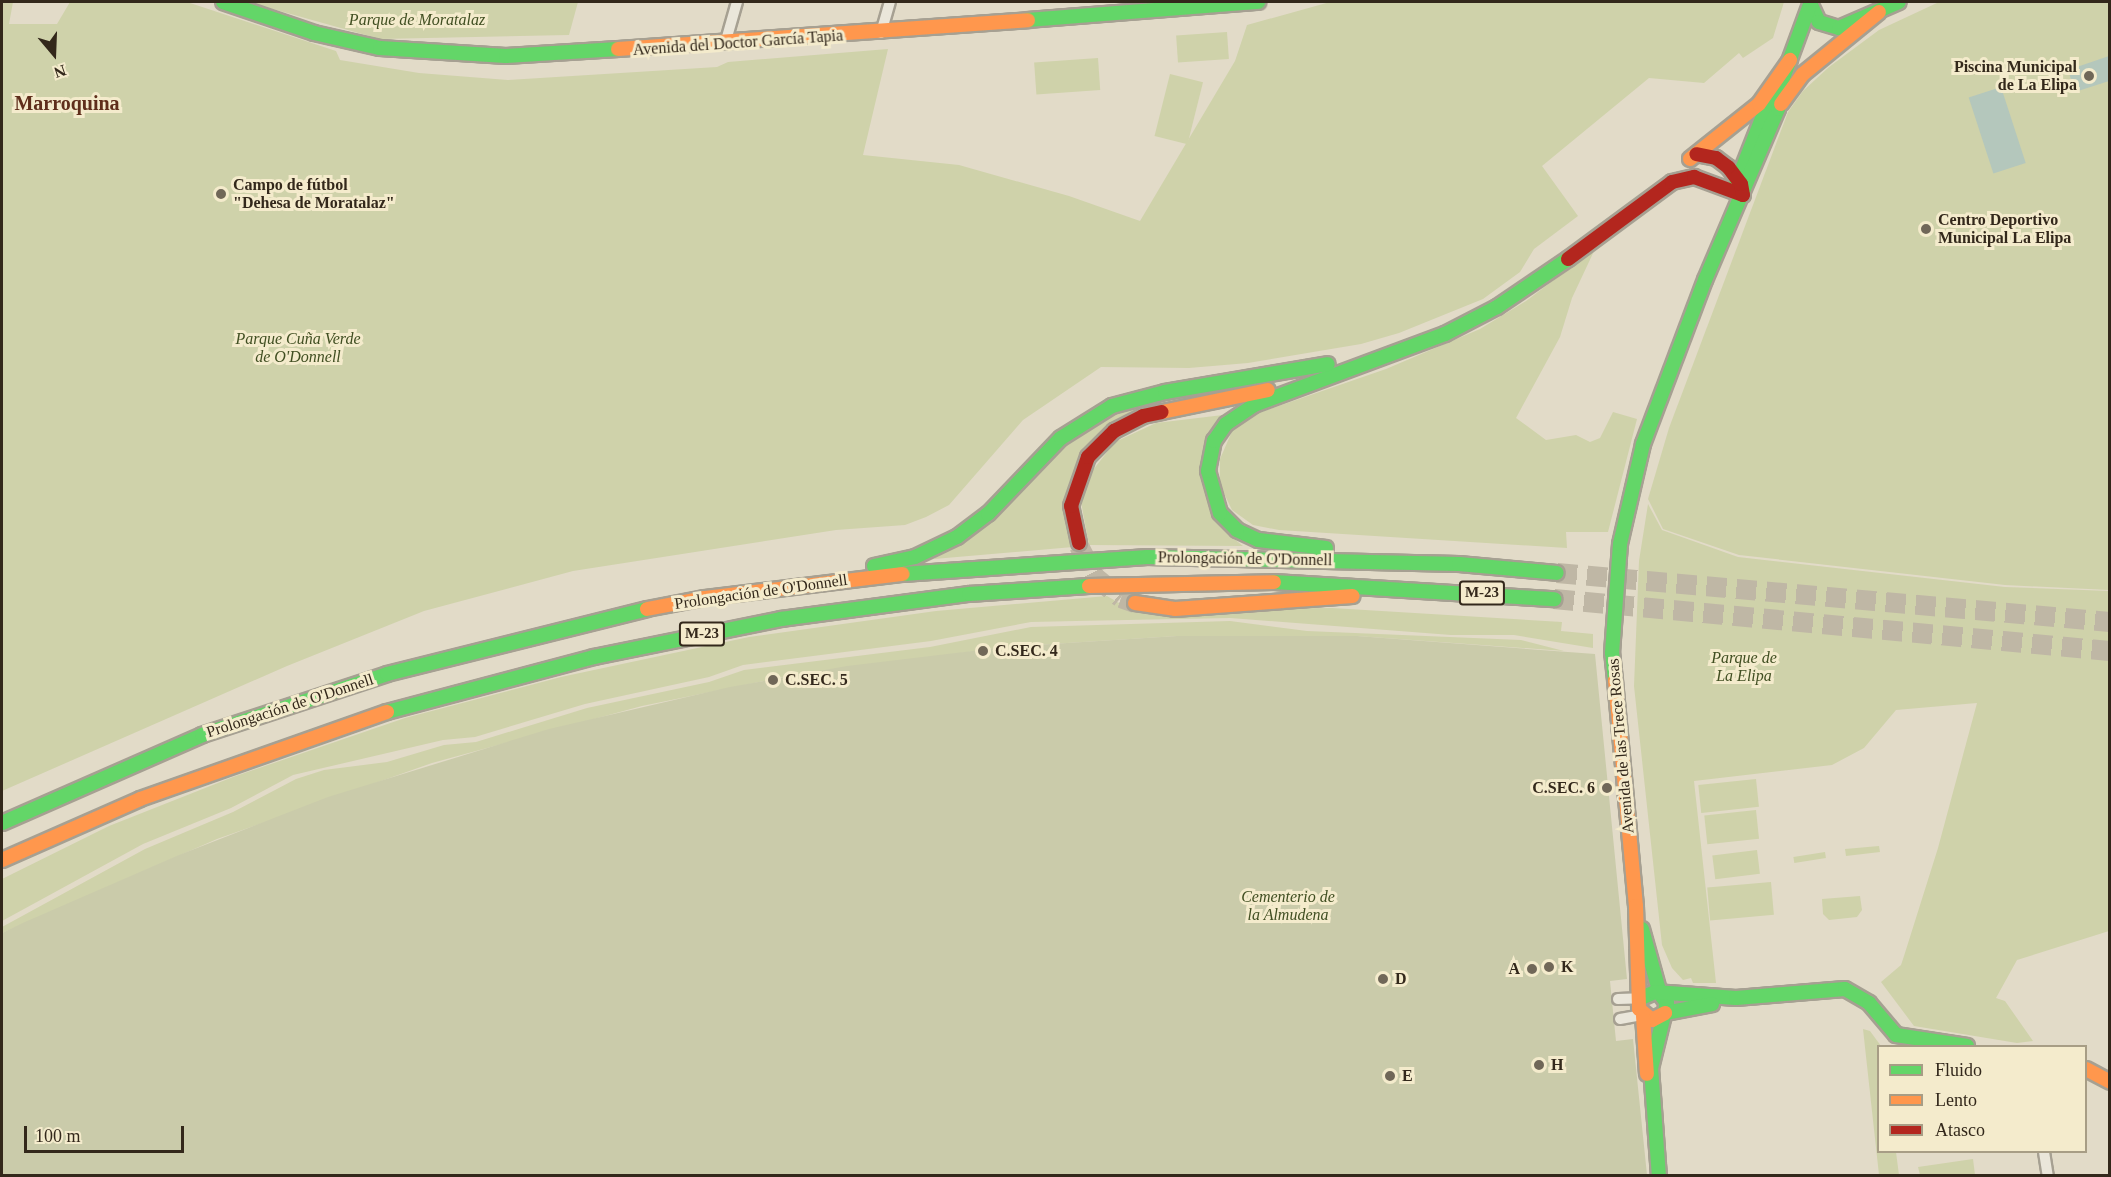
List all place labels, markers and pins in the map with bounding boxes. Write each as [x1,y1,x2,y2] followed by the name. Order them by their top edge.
[1954,57,2077,95] place label: Piscina Municipal de La Elipa
[2082,69,2096,83] marker: Piscina Municipal de La Elipa
[233,175,395,213] place label: Campo de fútbol "Dehesa de Moratalaz"
[214,187,228,201] marker: Campo de fútbol "Dehesa de Moratalaz"
[1938,210,2071,248] place label: Centro Deportivo Municipal La Elipa
[1919,222,1933,236] marker: Centro Deportivo Municipal La Elipa
[995,641,1058,661] place label: C.SEC. 4
[976,644,990,658] marker: C.SEC. 4
[785,670,848,690] place label: C.SEC. 5
[766,673,780,687] marker: C.SEC. 5
[1532,778,1595,798] place label: C.SEC. 6
[1600,781,1614,795] marker: C.SEC. 6
[1561,957,1573,977] place label: K
[1508,959,1520,979] place label: A
[1542,960,1556,974] marker: K
[1525,962,1539,976] marker: A
[1395,969,1407,989] place label: D
[1376,972,1390,986] marker: D
[1551,1055,1563,1075] place label: H
[1532,1058,1546,1072] marker: H
[1402,1066,1413,1086] place label: E
[1383,1069,1397,1083] marker: E

